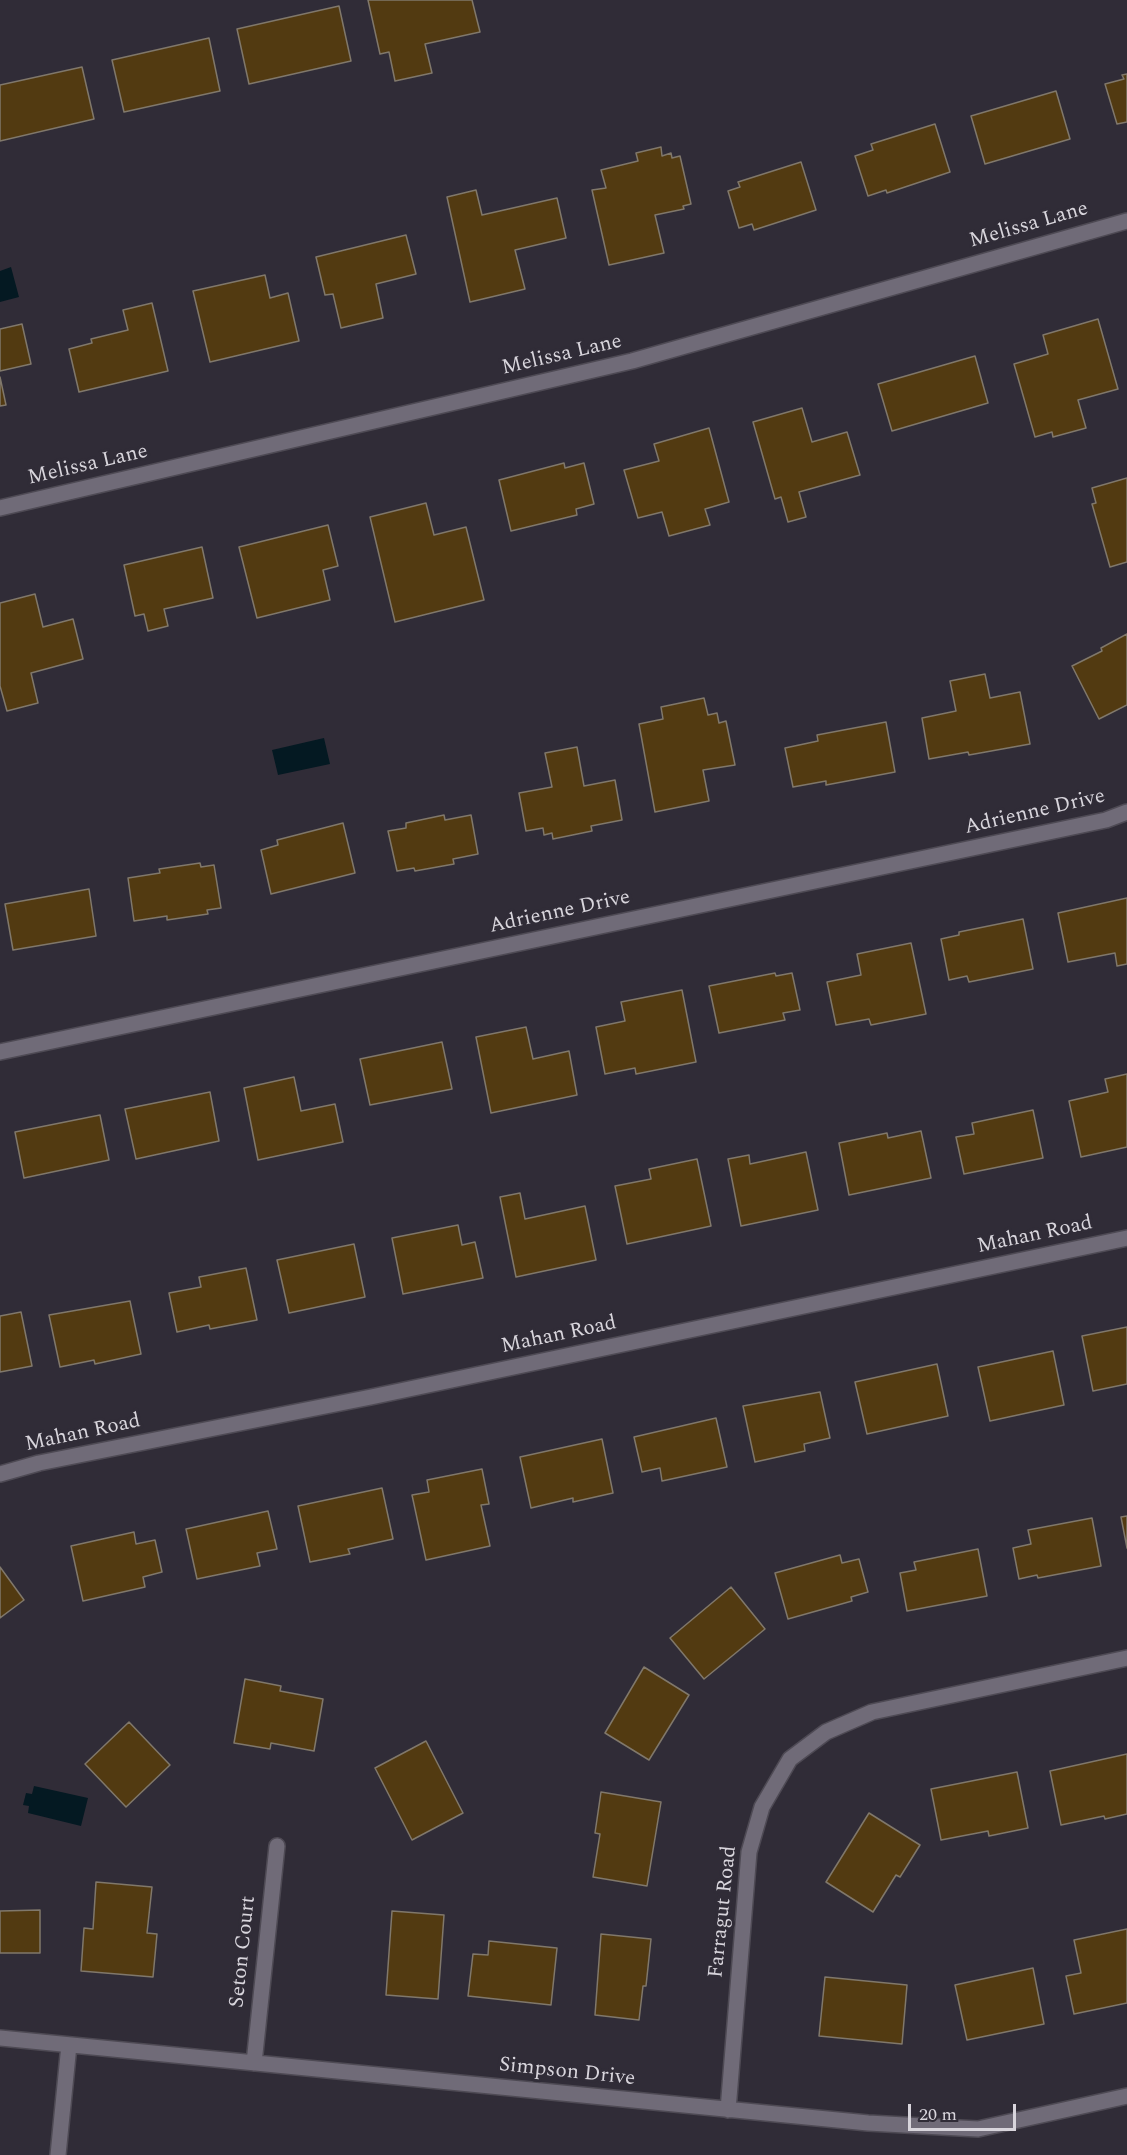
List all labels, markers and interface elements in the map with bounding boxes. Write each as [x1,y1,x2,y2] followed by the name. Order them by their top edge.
[967,197,1091,255] street label: Melissa Lane
[500,330,624,382] street label: Melissa Lane
[26,440,150,492] street label: Melissa Lane
[962,785,1108,841] street label: Adrienne Drive
[487,886,633,940] street label: Adrienne Drive
[975,1211,1095,1261] street label: Mahan Road
[499,1311,619,1361] street label: Mahan Road
[23,1409,143,1459] street label: Mahan Road
[705,1845,743,1979] street label: Farragut Road
[226,1895,262,2009] street label: Seton Court
[498,2053,636,2093] street label: Simpson Drive
[911,2092,1019,2130] scale bar
[919,2101,957,2128] text: 20 m

